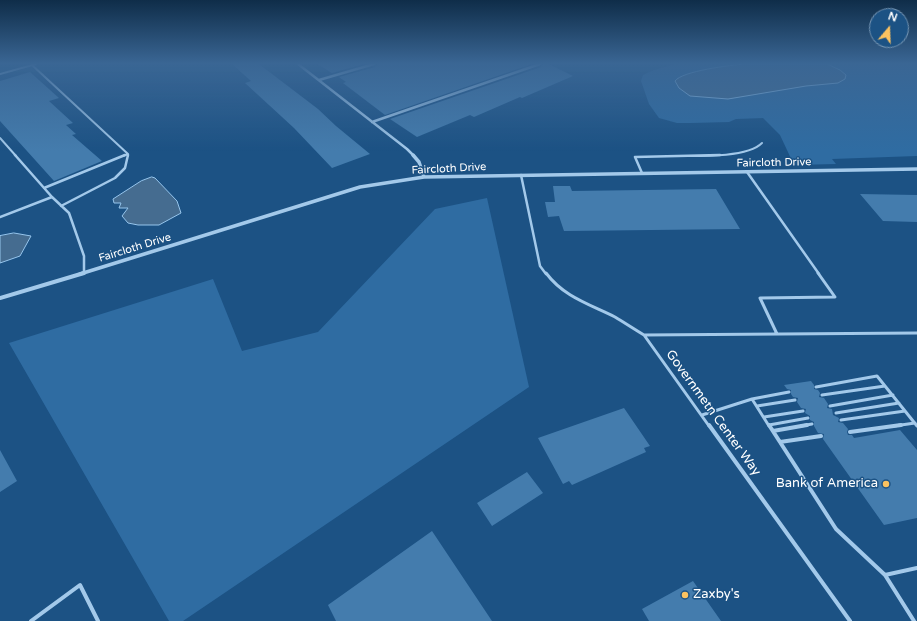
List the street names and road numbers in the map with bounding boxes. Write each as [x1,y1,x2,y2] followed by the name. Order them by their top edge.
[736,156,812,170] street label: Faircloth Drive
[411,160,487,178] street label: Faircloth Drive
[97,231,173,265] street label: Faircloth Drive
[662,347,764,479] street label: Governmetn Center Way

